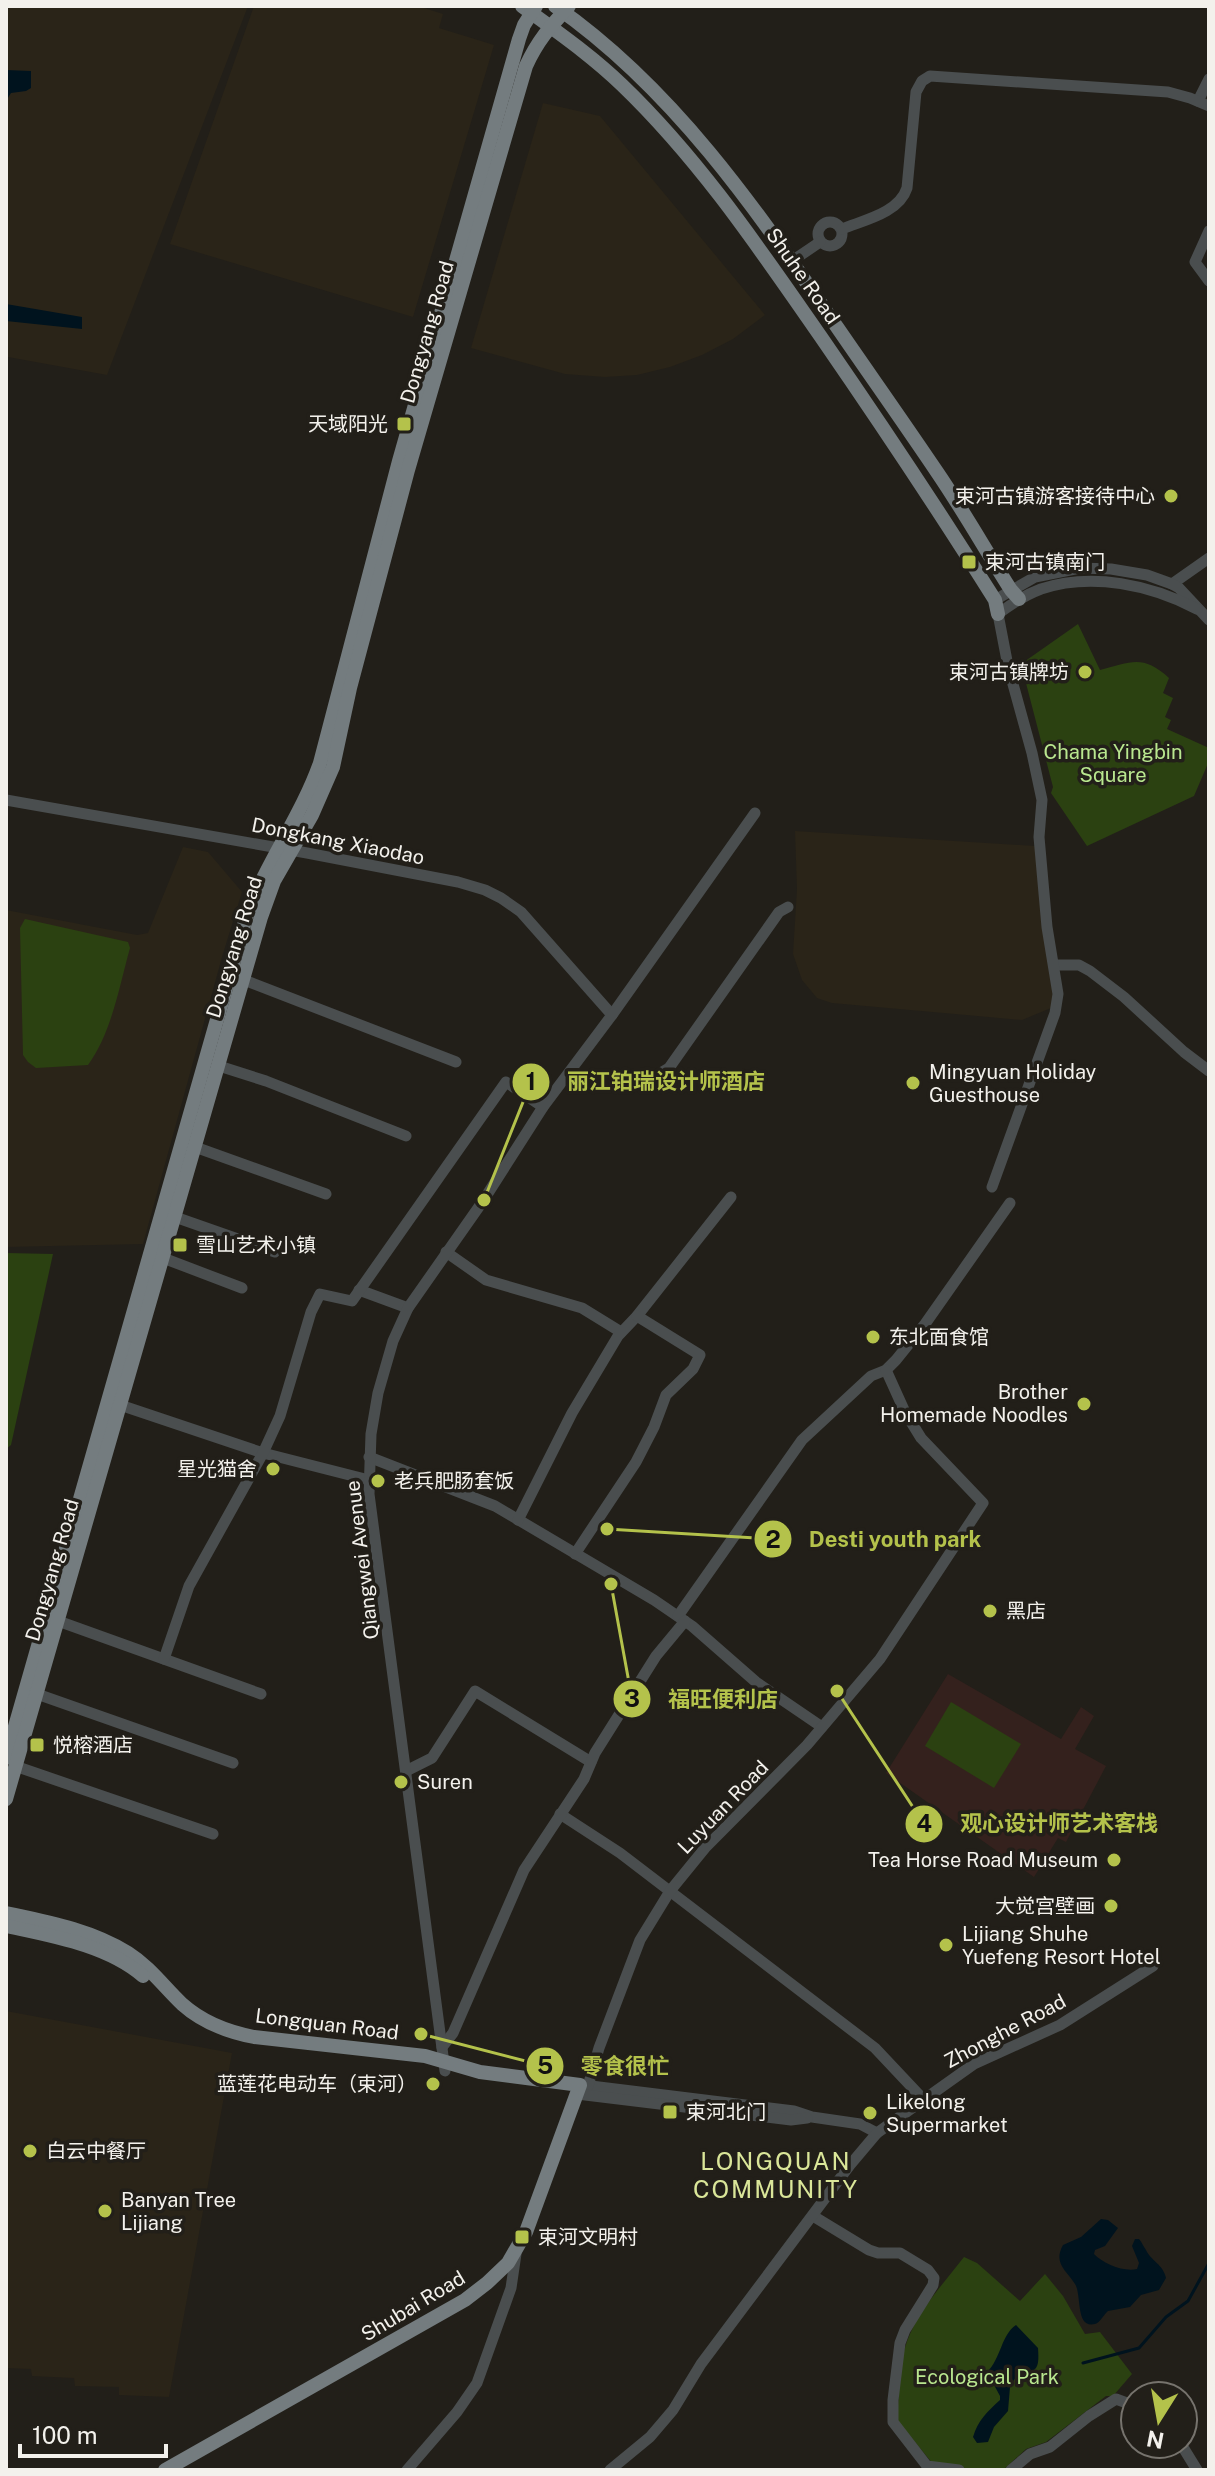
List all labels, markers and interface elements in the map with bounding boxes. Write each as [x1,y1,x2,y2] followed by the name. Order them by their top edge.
[761,223,845,329] street label: Shuhe Road
[395,258,459,406] street label: Dongyang Road
[308,412,388,436] place label: 天域阳光
[395,415,413,433] marker: 天域阳光
[955,484,1155,508] place label: 束河古镇游客接待中心
[1162,487,1180,505] marker: 束河古镇游客接待中心
[985,550,1105,574] place label: 束河古镇南门
[960,553,978,571] marker: 束河古镇南门
[949,660,1069,684] place label: 束河古镇牌坊
[1076,663,1094,681] marker: 束河古镇牌坊
[1044,740,1182,787] park label: Chama Yingbin Square
[250,812,426,870] street label: Dongkang Xiaodao
[201,873,267,1021] street label: Dongyang Road
[511,1059,781,1105] callout: 丽江铂瑞设计师酒店
[929,1060,1097,1107] place label: Mingyuan Holiday Guesthouse
[526,1067,536,1095] text: 1
[567,1068,765,1094] text: 丽江铂瑞设计师酒店
[904,1074,922,1092] marker: Mingyuan Holiday Guesthouse
[196,1233,316,1257] place label: 雪山艺术小镇
[171,1236,189,1254] marker: 雪山艺术小镇
[889,1325,989,1349] place label: 东北面食馆
[864,1328,882,1346] marker: 东北面食馆
[880,1380,1068,1427] place label: Brother Homemade Noodles
[1075,1395,1093,1413] marker: Brother Homemade Noodles
[177,1457,257,1481] place label: 星光猫舍
[264,1460,282,1478] marker: 星光猫舍
[394,1469,514,1493] place label: 老兵肥肠套饭
[369,1472,387,1490] marker: 老兵肥肠套饭
[340,1479,384,1641] street label: Qiangwei Avenue
[20,1496,84,1644] street label: Dongyang Road
[753,1516,997,1562] callout: Desti youth park
[765,1525,781,1553] text: 2
[809,1526,981,1552] text: Desti youth park
[1006,1599,1046,1623] place label: 黑店
[981,1602,999,1620] marker: 黑店
[612,1676,794,1722] callout: 福旺便利店
[624,1684,640,1712] text: 3
[668,1686,778,1712] text: 福旺便利店
[53,1733,133,1757] place label: 悦榕酒店
[28,1736,46,1754] marker: 悦榕酒店
[673,1755,773,1859] street label: Luyuan Road
[417,1770,473,1794] place label: Suren
[392,1773,410,1791] marker: Suren
[904,1801,1174,1847] callout: 观心设计师艺术客栈
[916,1809,932,1837] text: 4
[960,1810,1158,1836] text: 观心设计师艺术客栈
[868,1848,1098,1872] place label: Tea Horse Road Museum
[1105,1851,1123,1869] marker: Tea Horse Road Museum
[995,1894,1095,1918] place label: 大觉宫壁画
[1102,1897,1120,1915] marker: 大觉宫壁画
[962,1922,1161,1969] place label: Lijiang Shuhe Yuefeng Resort Hotel
[937,1936,955,1954] marker: Lijiang Shuhe Yuefeng Resort Hotel
[940,1989,1070,2073] street label: Zhonghe Road
[254,2003,400,2045] street label: Longquan Road
[525,2043,685,2089] callout: 零食很忙
[537,2051,553,2079] text: 5
[581,2053,669,2079] text: 零食很忙
[217,2072,417,2096] place label: 蓝莲花电动车（束河）
[424,2075,442,2093] marker: 蓝莲花电动车（束河）
[886,2090,1008,2137] place label: Likelong Supermarket
[686,2100,766,2124] place label: 束河北门
[661,2103,679,2121] marker: 束河北门
[861,2104,879,2122] marker: Likelong Supermarket
[46,2139,146,2163] place label: 白云中餐厅
[21,2142,39,2160] marker: 白云中餐厅
[693,2147,859,2203] district label: LONGQUAN COMMUNITY
[121,2188,236,2235] place label: Banyan Tree Lijiang
[96,2202,114,2220] marker: Banyan Tree Lijiang
[538,2225,638,2249] place label: 束河文明村
[513,2228,531,2246] marker: 束河文明村
[357,2266,469,2346] street label: Shubai Road
[915,2365,1059,2389] park label: Ecological Park
[1119,2380,1199,2460] north arrow
[20,2408,166,2458] scale bar
[32,2421,98,2449] text: 100 m
[1144,2425,1166,2454] text: N

